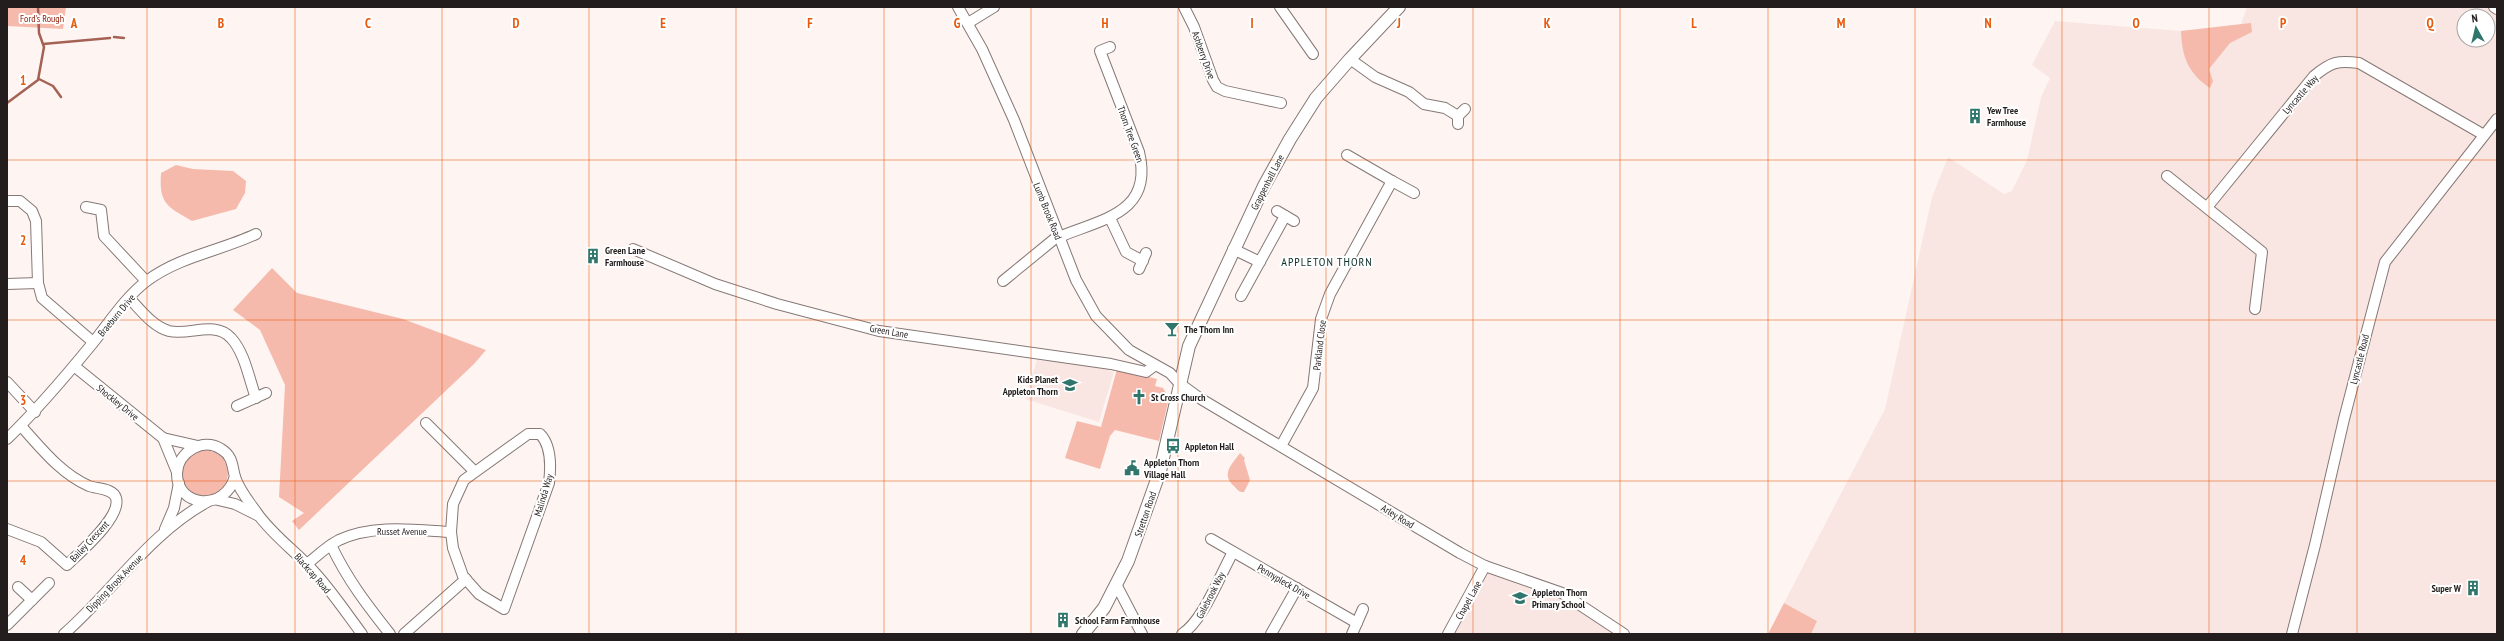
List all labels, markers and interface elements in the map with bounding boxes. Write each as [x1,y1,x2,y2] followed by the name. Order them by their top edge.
[2456,8,2496,48] north arrow
[2471,11,2479,25] text: N
[20,12,64,25] park label: Ford's Rough
[70,15,78,32] text: A
[218,15,224,32] text: B
[365,15,371,32] text: C
[513,15,520,32] text: D
[660,15,666,32] text: E
[807,15,813,32] text: F
[954,15,961,32] text: G
[1102,15,1109,32] text: H
[1250,15,1254,32] text: I
[1396,15,1401,32] text: J
[1544,15,1551,32] text: K
[1691,15,1697,32] text: L
[1837,15,1846,32] text: M
[1984,15,1992,32] text: N
[2132,15,2140,32] text: O
[2280,15,2286,32] text: P
[2426,15,2434,32] text: Q
[1189,29,1218,81] street label: Ashberry Drive
[20,72,26,89] text: 1
[2280,72,2321,117] street label: Lyncastle Way
[1114,104,1147,164] street label: Thorn Tree Green
[1986,104,2026,129] place label: Yew Tree Farmhouse
[1966,107,1984,125] building icon: Yew Tree Farmhouse
[1248,152,1287,212] street label: Grappenhall Lane
[1030,181,1065,242] street label: Lumb Brook Road
[20,232,26,249] text: 2
[605,244,645,269] place label: Green Lane Farmhouse
[584,247,602,265] building icon: Green Lane Farmhouse
[1281,254,1373,269] district label: APPLETON THORN
[95,291,138,339] street label: Braeburn Drive
[1310,319,1329,371] street label: Parkland Close
[1163,320,1181,338] bar icon: The Thorn Inn
[869,322,909,341] street label: Green Lane
[1184,323,1234,336] place label: The Thorn Inn
[2347,333,2372,385] street label: Lyncastle Road
[1002,373,1058,398] place label: Kids Planet Appleton Thorn
[1061,376,1079,394] school or university icon: Kids Planet Appleton Thorn
[94,381,141,423] street label: Shockley Drive
[1130,388,1148,406] church icon: St Cross Church
[1151,391,1206,404] place label: St Cross Church
[20,392,26,409] text: 3
[1164,437,1182,455] bus stop icon: Appleton Hall
[1184,440,1234,453] place label: Appleton Hall
[1143,456,1200,481] place label: Appleton Thorn Village Hall
[1123,459,1141,477] public building icon: Appleton Thorn Village Hall
[531,472,556,518] street label: Malinda Way
[1132,490,1159,539] street label: Stretton Road
[1379,501,1417,531] street label: Arley Road
[67,518,112,565] street label: Bailey Crescent
[377,525,427,538] street label: Russet Avenue
[291,550,334,596] street label: Blackcap Road
[83,551,145,615] street label: Dipping Brook Avenue
[20,552,27,569] text: 4
[1255,561,1313,602] street label: Pennypleck Drive
[1193,569,1228,621] street label: Galebrook Way
[1452,579,1484,622] street label: Chapel Lane
[2464,579,2482,597] building icon: Super W
[2431,582,2462,595] place label: Super W
[1531,586,1588,611] place label: Appleton Thorn Primary School
[1511,589,1529,607] school or university icon: Appleton Thorn Primary School
[1054,611,1072,629] building icon: School Farm Farmhouse
[1075,614,1160,627] place label: School Farm Farmhouse

